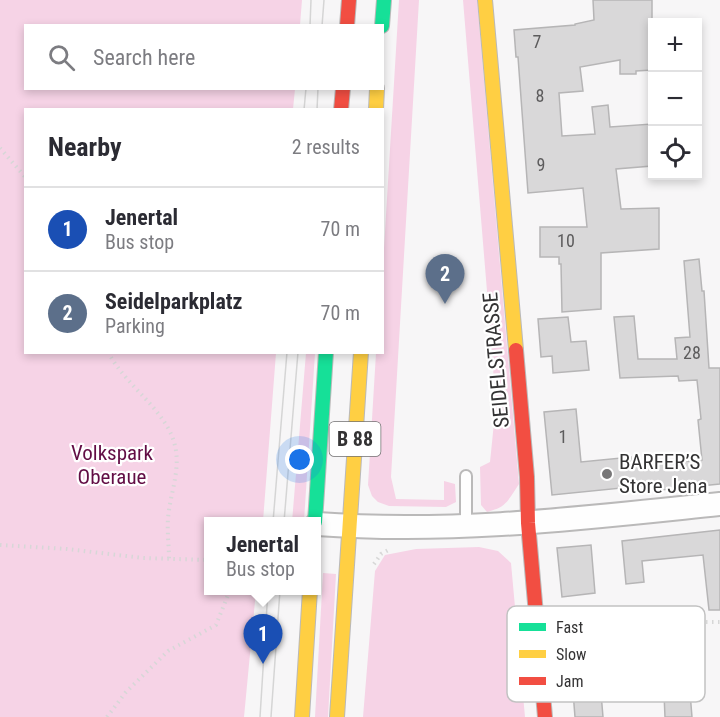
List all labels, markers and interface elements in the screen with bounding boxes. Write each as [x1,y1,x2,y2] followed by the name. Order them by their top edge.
[648,18,702,180] map controls
[648,18,702,72] button: +
[24,24,384,90] search box
[533,31,542,52] house number: 7
[45,41,78,74] icon: search
[93,45,195,70] text: Search here
[648,72,702,126] button: −
[536,85,544,106] house number: 8
[648,126,702,180] button: locate
[48,132,122,162] text: Nearby
[292,135,360,159] text: 2 results
[537,154,545,175] house number: 9
[105,205,178,230] text: Jenertal
[62,217,73,241] text: 1
[321,217,360,241] text: 70 m
[105,230,174,254] text: Bus stop
[557,230,575,251] house number: 10
[426,254,464,304] pin: 2
[105,289,242,314] text: Seidelparkplatz
[478,291,514,429] street label: SEIDELSTRASSE
[62,301,73,325] text: 2
[321,301,360,325] text: 70 m
[105,314,165,338] text: Parking
[683,342,701,363] house number: 28
[330,422,380,456] road number: B 88
[559,426,567,447] house number: 1
[71,441,154,489] park label: Volkspark Oberaue
[285,445,314,474] your location
[619,450,708,498] place label: BARFER’S Store Jena
[600,467,614,481] marker: BARFER’S Store Jena
[204,517,321,595] popup
[226,532,299,557] text: Jenertal
[226,557,295,581] text: Bus stop
[507,606,705,702] legend
[244,614,282,664] pin: 1
[556,618,583,637] text: Fast
[556,645,586,664] text: Slow
[556,672,583,691] text: Jam

